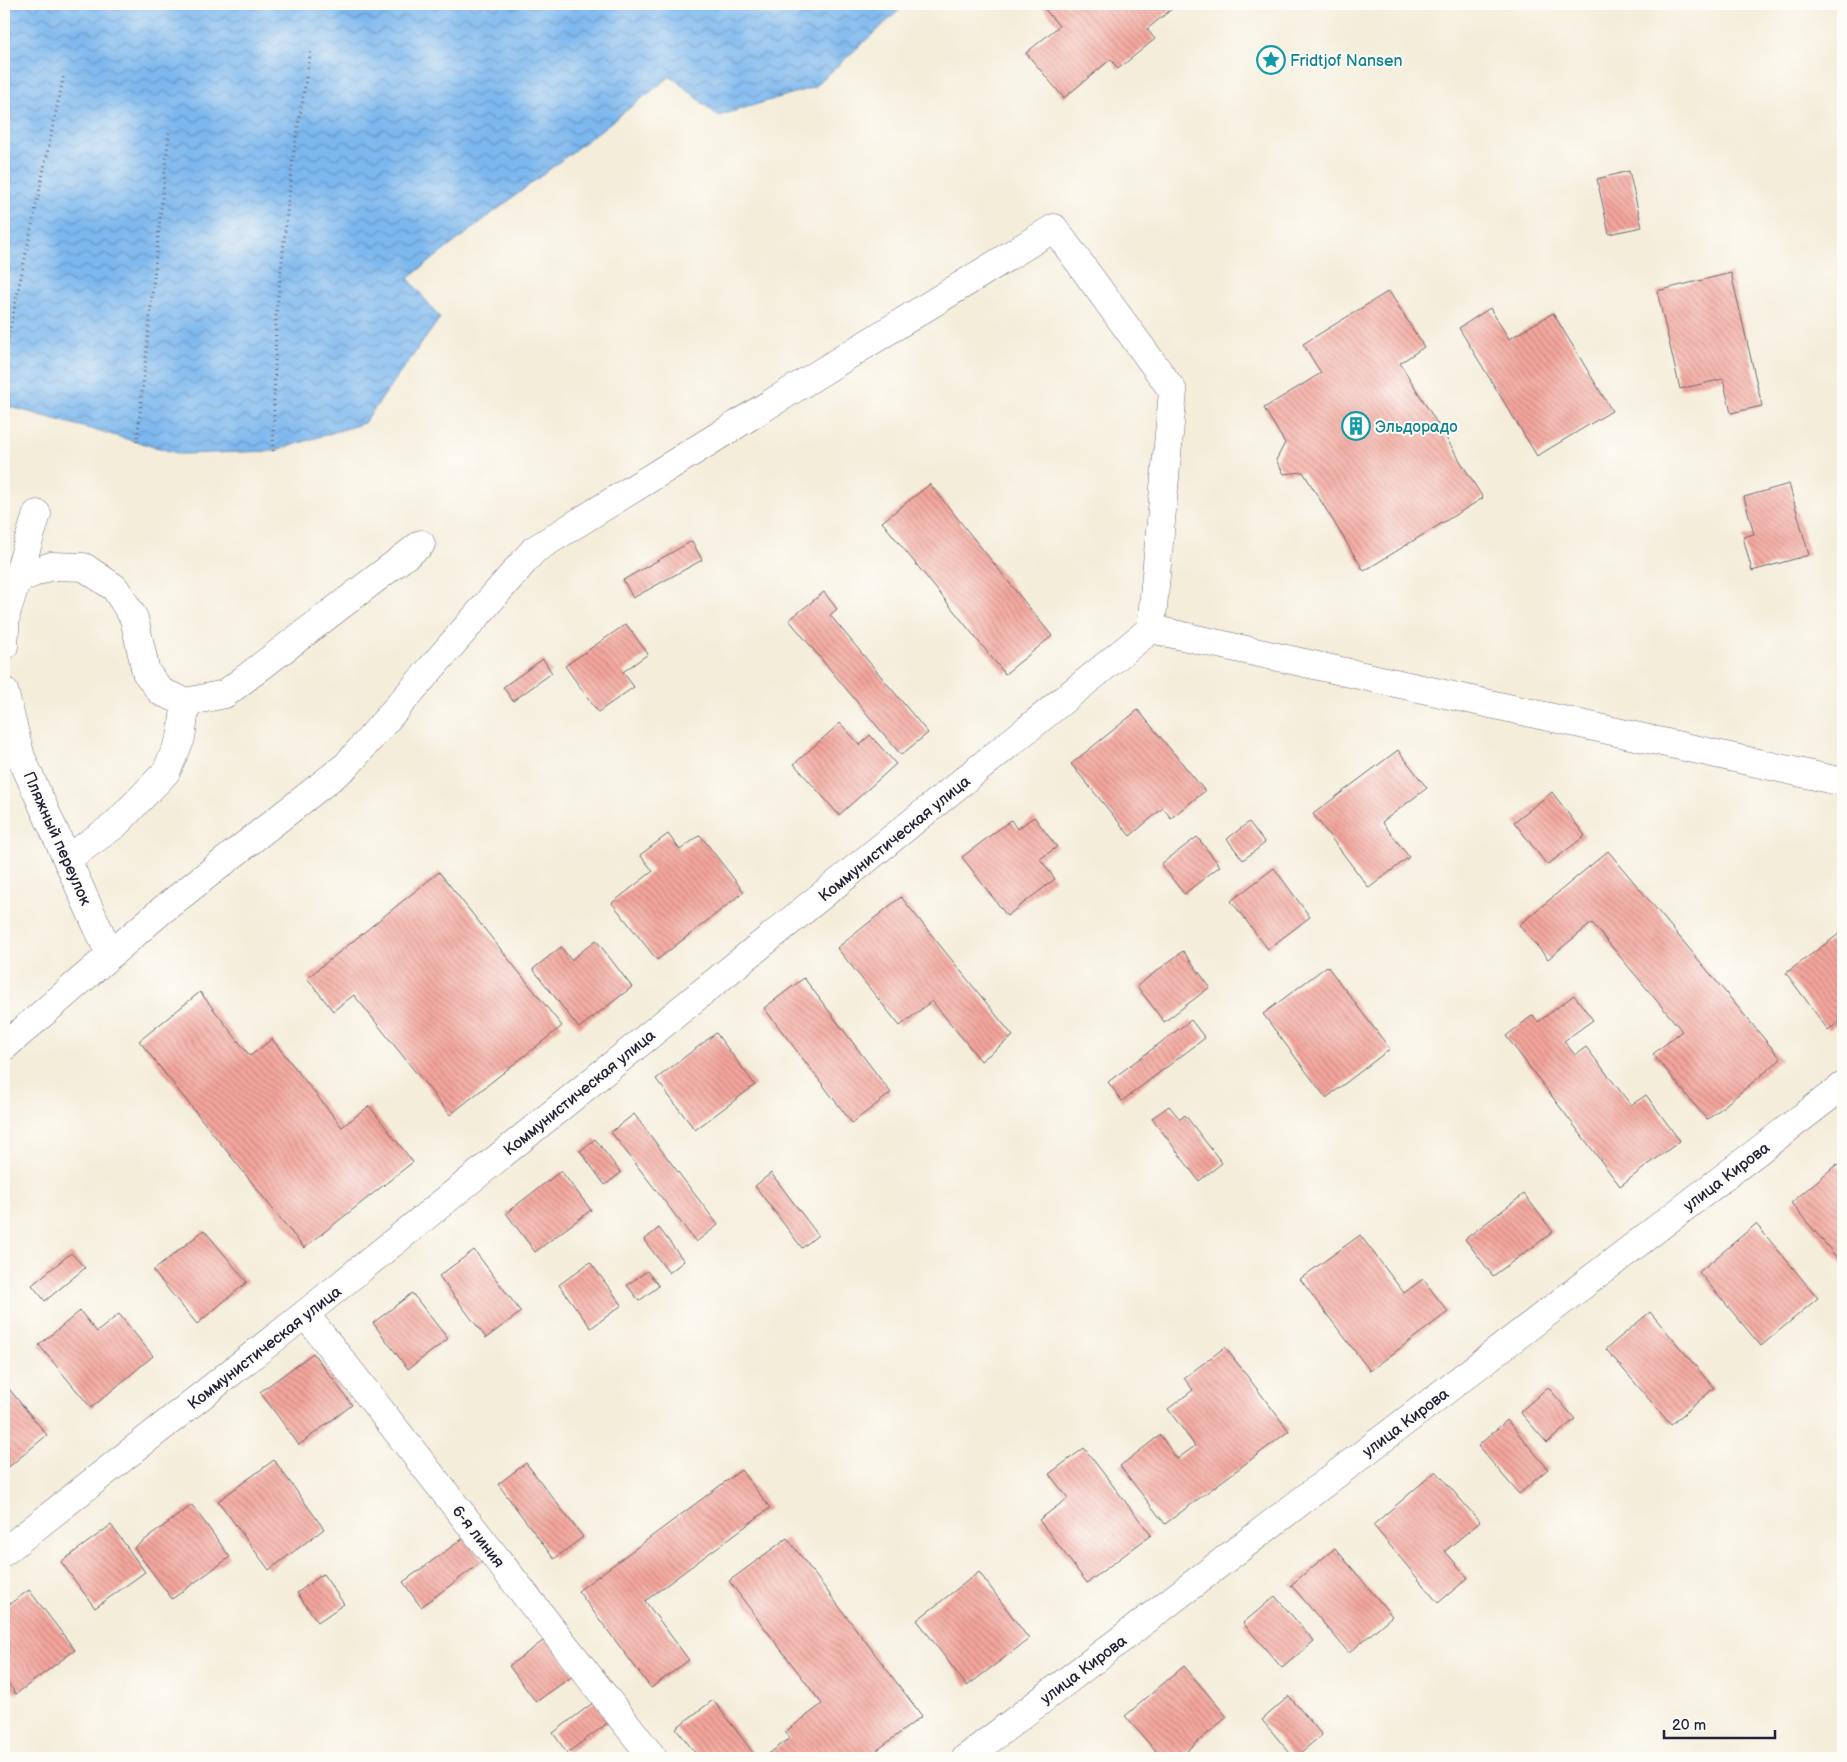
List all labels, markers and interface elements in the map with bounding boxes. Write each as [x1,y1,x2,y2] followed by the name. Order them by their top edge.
[1256,45,1286,75] place icon: Fridtjof Nansen
[1290,52,1402,71] place label: Fridtjof Nansen
[1341,411,1371,441] building icon: Эльдорадо
[1375,418,1458,437] place label: Эльдорадо
[19,769,95,909] street label: Пляжный переулок
[815,772,975,906] street label: Коммунистическая улица
[500,1026,660,1160] street label: Коммунистическая улица
[1680,1138,1774,1216] street label: улица Кирова
[184,1282,346,1414] street label: Коммунистическая улица
[1359,1384,1453,1462] street label: улица Кирова
[448,1502,508,1572] street label: 6-я линия
[1037,1631,1131,1709] street label: улица Кирова
[1664,1707,1776,1739] scale bar
[1672,1716,1706,1735] text: 20 m

